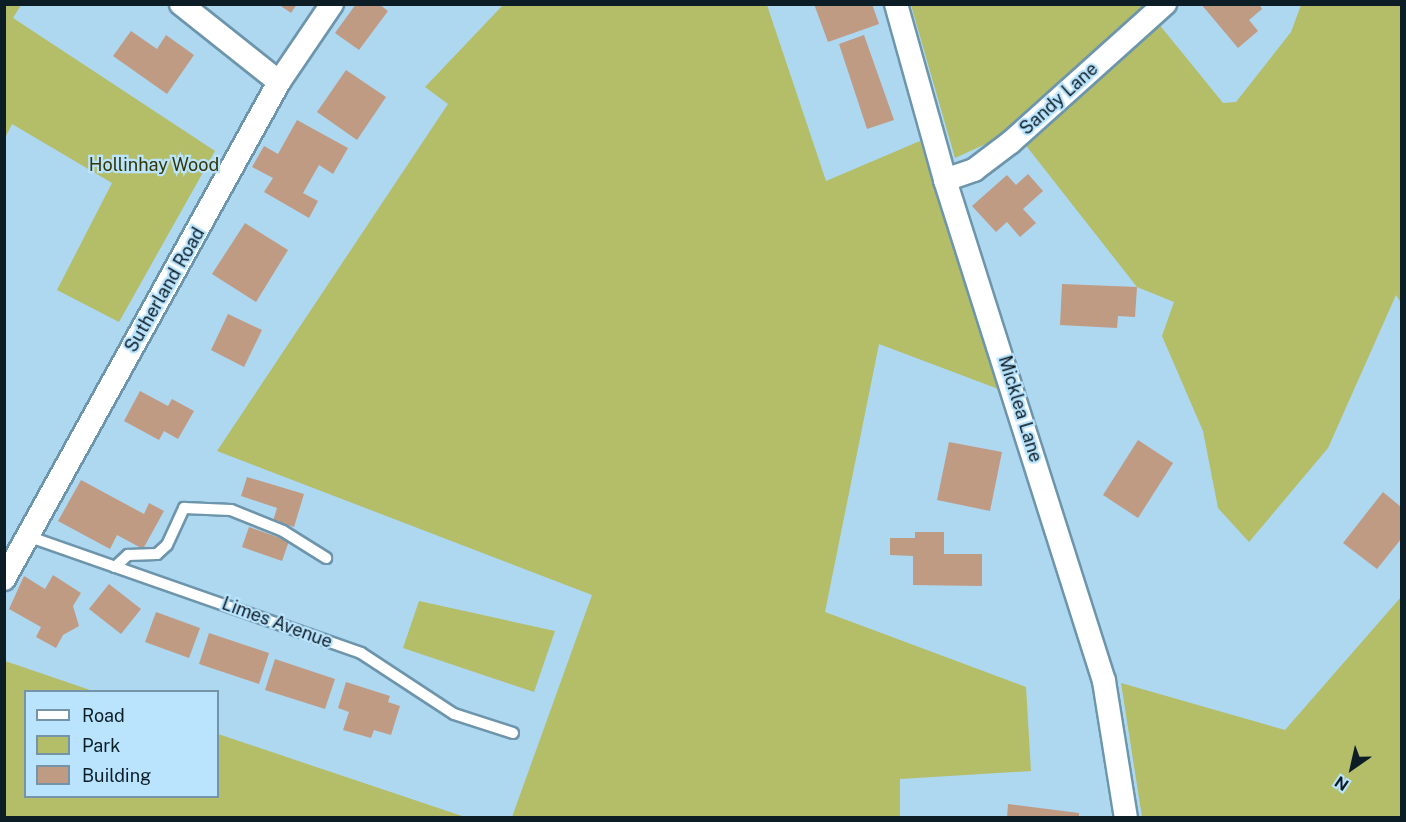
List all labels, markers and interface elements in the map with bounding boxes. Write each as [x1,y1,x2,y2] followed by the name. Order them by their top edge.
[1015,58,1103,140] street label: Sandy Lane
[89,154,219,176] park label: Hollinhay Wood
[121,224,209,356] street label: Sutherland Road
[994,353,1046,465] street label: Micklea Lane
[219,593,335,653] street label: Limes Avenue
[24,690,219,798] legend
[82,705,125,726] text: Road
[82,735,120,756] text: Park
[1322,738,1382,798] north arrow
[82,765,151,786] text: Building
[1331,772,1352,795] text: N

